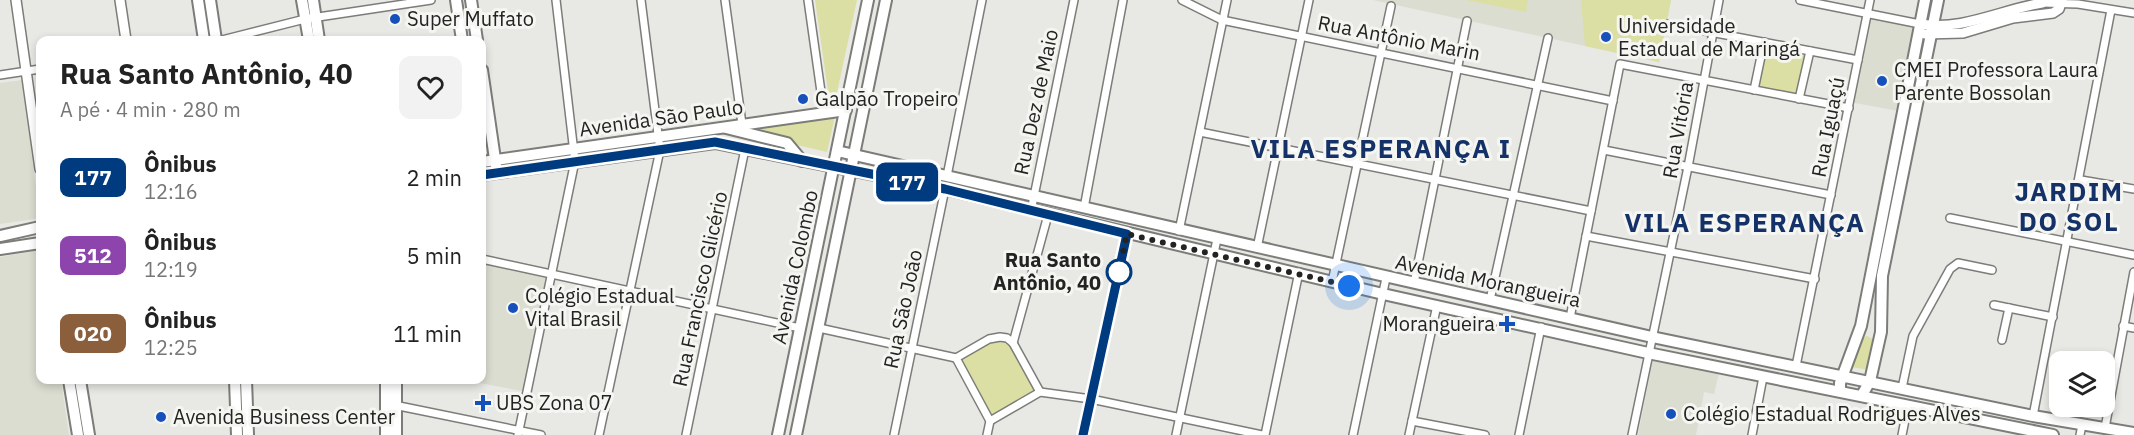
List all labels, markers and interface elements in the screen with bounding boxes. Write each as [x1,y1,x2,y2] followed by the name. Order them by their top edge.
[407,5,534,32] place label: Super Muffato
[1316,9,1483,66] street label: Rua Antônio Marin
[388,12,402,26] marker: Super Muffato
[1618,12,1800,62] place label: Universidade Estadual de Maringá
[1007,27,1064,177] street label: Rua Dez de Maio
[1599,30,1613,44] marker: Universidade Estadual de Maringá
[60,55,352,92] text: Rua Santo Antônio, 40
[399,56,462,119] button: heart
[1894,56,2098,106] place label: CMEI Professora Laura Parente Bossolan
[1875,74,1889,88] marker: CMEI Professora Laura Parente Bossolan
[1805,75,1850,179] street label: Rua Iguaçú
[1656,79,1699,180] street label: Rua Vitória
[815,85,958,112] place label: Galpão Tropeiro
[796,92,810,106] marker: Galpão Tropeiro
[577,93,745,142] street label: Avenida São Paulo
[60,96,241,123] text: A pé · 4 min · 280 m
[1250,131,1512,165] district label: VILA ESPERANÇA I
[144,149,217,178] text: Ônibus
[872,162,942,201] line badge: 177
[74,163,112,191] text: 177
[406,163,462,192] text: 2 min
[888,168,926,196] text: 177
[2015,174,2123,238] district label: JARDIM DO SOL
[144,178,198,205] text: 12:16
[765,187,824,346] street label: Avenida Colombo
[666,189,733,389] street label: Rua Francisco Glicério
[1625,205,1865,239] district label: VILA ESPERANÇA
[144,227,217,256] text: Ônibus
[74,241,112,269] text: 512
[406,241,462,270] text: 5 min
[993,246,1101,296] place label: Rua Santo Antônio, 40
[877,247,928,371] street label: Rua São João
[1393,248,1584,313] street label: Avenida Morangueira
[144,256,198,283] text: 12:19
[1106,259,1132,285] marker: Rua Santo Antônio, 40
[1334,271,1364,301] your location
[525,282,675,332] place label: Colégio Estadual Vital Brasil
[506,301,520,315] marker: Colégio Estadual Vital Brasil
[144,305,217,334] text: Ônibus
[1383,310,1495,337] place label: Morangueira
[1500,317,1514,331] marker: Morangueira
[74,319,112,347] text: 020
[393,319,462,348] text: 11 min
[144,334,198,361] text: 12:25
[2049,351,2115,417] map controls
[2049,351,2115,417] button: layers
[496,389,612,416] place label: UBS Zona 07
[474,394,492,412] marker: UBS Zona 07
[1683,400,1981,427] place label: Colégio Estadual Rodrigues Alves
[173,403,395,430] place label: Avenida Business Center
[1664,407,1678,421] marker: Colégio Estadual Rodrigues Alves
[154,410,168,424] marker: Avenida Business Center

